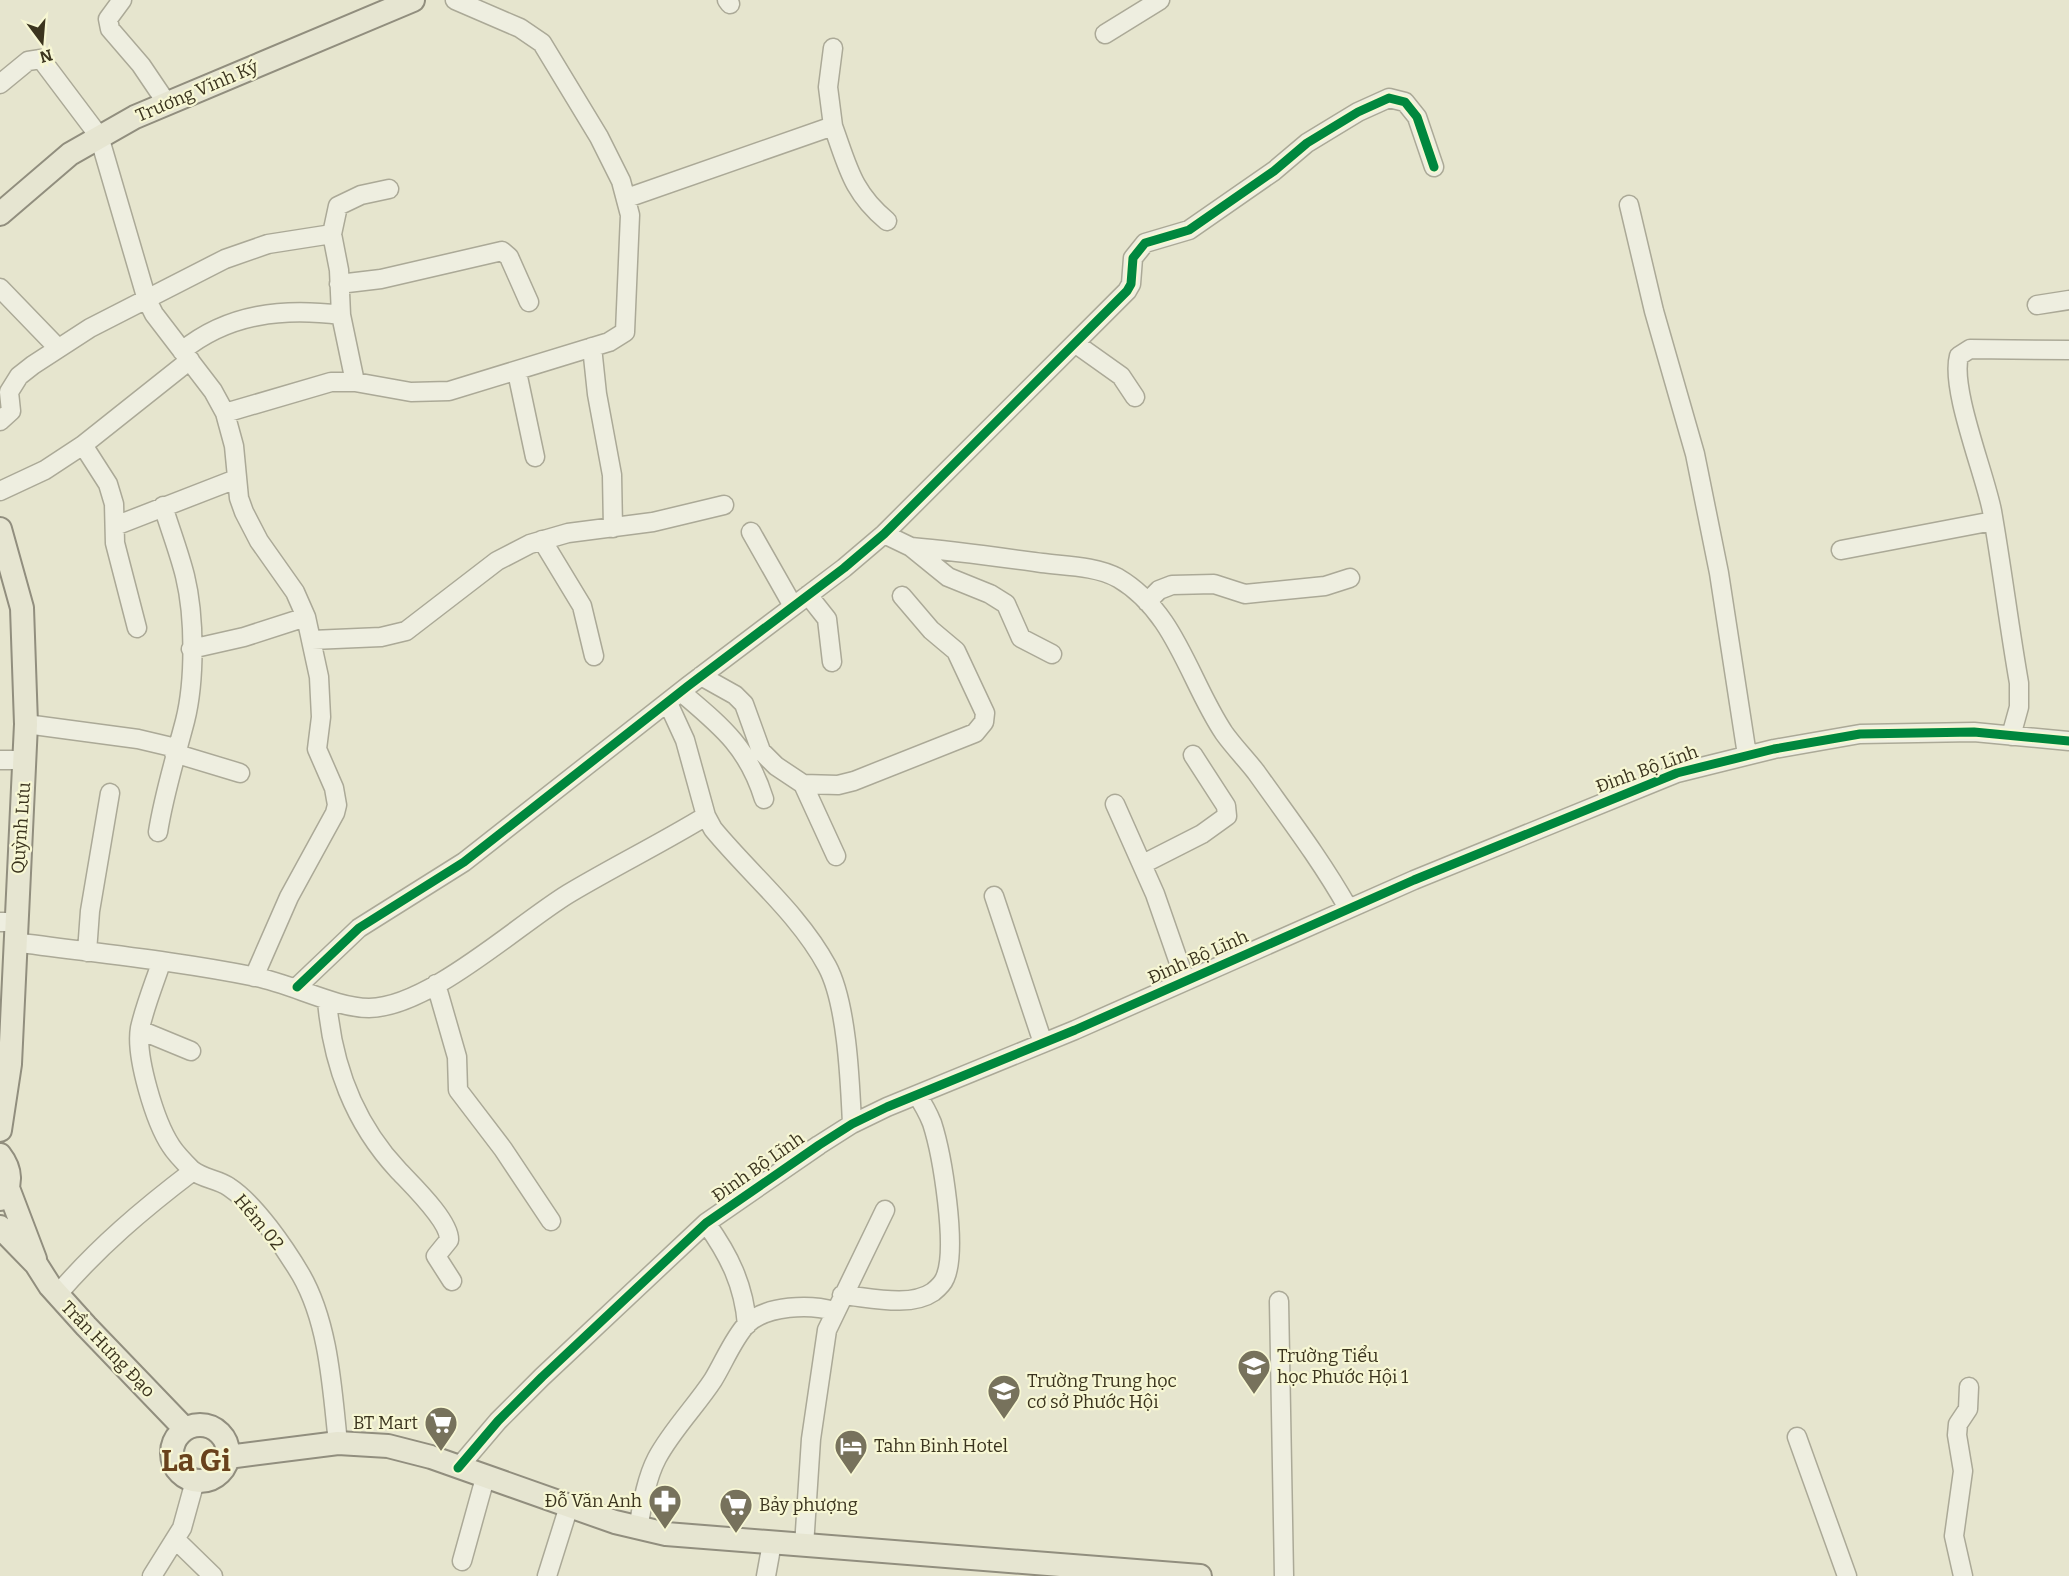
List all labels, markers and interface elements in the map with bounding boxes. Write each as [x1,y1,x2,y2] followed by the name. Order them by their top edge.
[12,12,72,72] north arrow
[37,45,55,67] text: N
[132,55,262,127] street label: Trương Vĩnh Ký
[1593,740,1701,798] street label: Đinh Bộ Lĩnh
[7,781,35,875] street label: Quỳnh Lưu
[1145,925,1251,989] street label: Đinh Bộ Lĩnh
[708,1127,808,1207] street label: Đinh Bộ Lĩnh
[229,1190,289,1254] street label: Hẻm 02
[56,1296,160,1402] street label: Trần Hưng Đạo
[1277,1345,1409,1388] place label: Trường Tiểu học Phước Hội 1
[1236,1348,1272,1395] school or university icon: Trường Tiểu học Phước Hội 1
[1027,1370,1177,1413] place label: Trường Trung học cơ sở Phước Hội
[986,1373,1022,1420] school or university icon: Trường Trung học cơ sở Phước Hội
[423,1405,459,1452] supermarket icon: BT Mart
[353,1412,418,1434] place label: BT Mart
[833,1428,869,1475] hotel icon: Tahn Binh Hotel
[874,1435,1008,1457] place label: Tahn Binh Hotel
[161,1443,231,1479] district label: La Gi
[647,1483,683,1530] pharmacy icon: Đỗ Văn Anh
[718,1487,754,1534] supermarket icon: Bảy phượng
[544,1490,642,1512] place label: Đỗ Văn Anh
[759,1494,858,1516] place label: Bảy phượng

